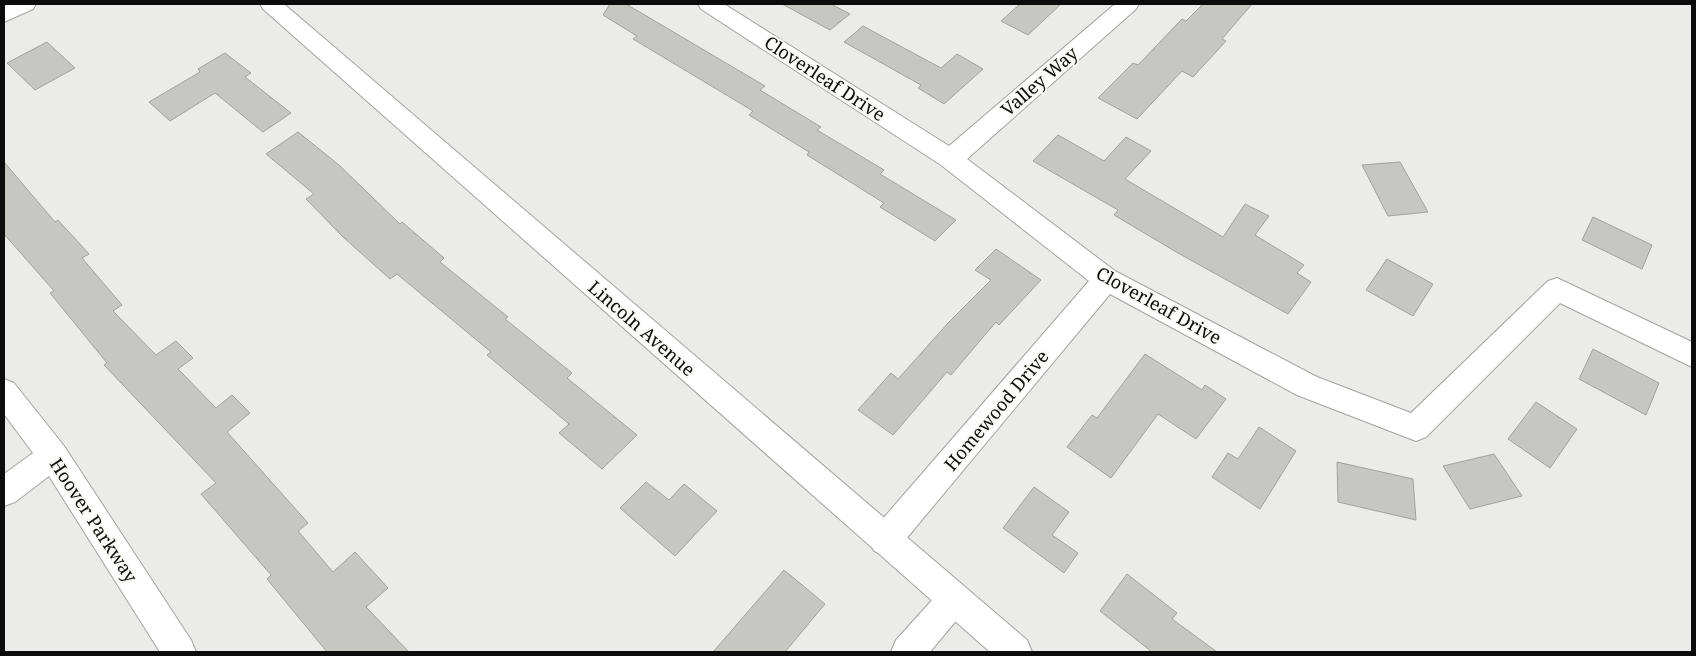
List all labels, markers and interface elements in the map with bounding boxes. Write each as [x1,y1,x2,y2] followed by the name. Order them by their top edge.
[760,30,890,126] street label: Cloverleaf Drive
[996,40,1083,121] street label: Valley Way
[1092,261,1226,349] street label: Cloverleaf Drive
[584,275,700,381] street label: Lincoln Avenue
[938,345,1054,475] street label: Homewood Drive
[45,453,144,588] street label: Hoover Parkway

